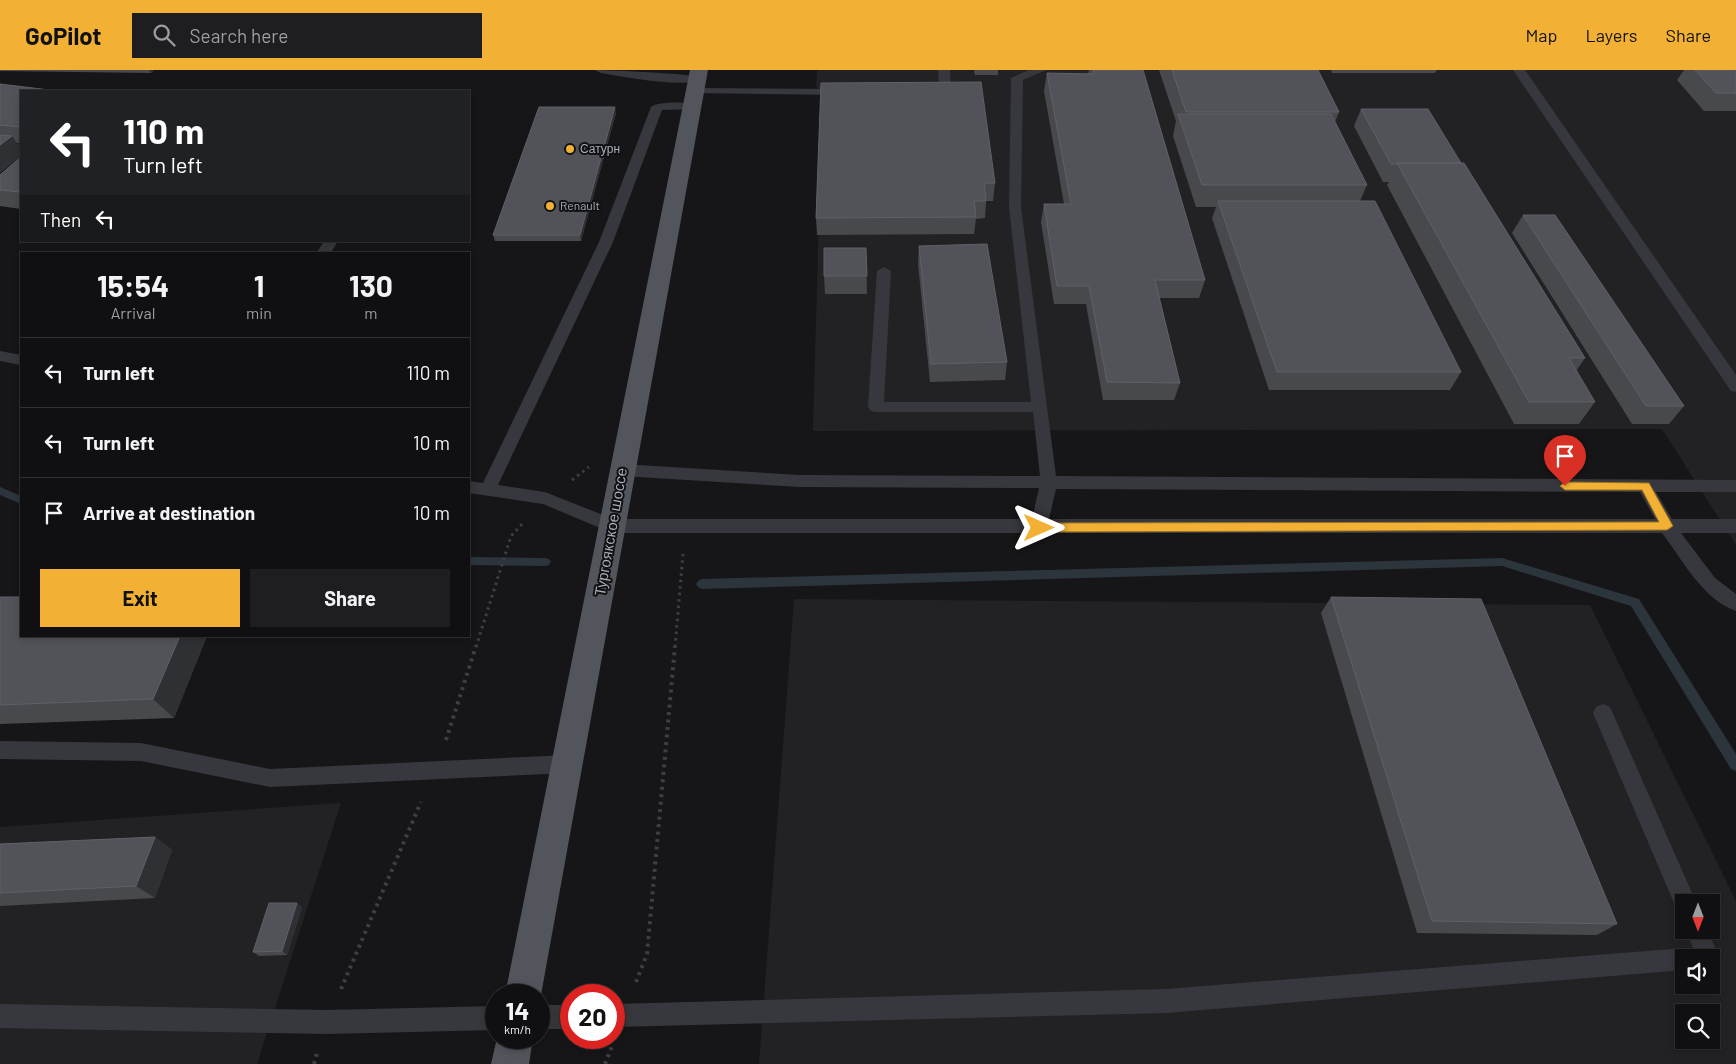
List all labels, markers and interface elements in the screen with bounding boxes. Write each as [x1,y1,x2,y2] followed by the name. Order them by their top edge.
[132,13,482,58] search box
[25,21,102,50] text: GoPilot
[150,21,178,49] icon: search
[190,24,288,47] text: Search here
[1525,24,1557,46] text: Map
[1585,24,1638,46] text: Layers
[1666,24,1711,46] text: Share
[123,109,204,151] text: 110 m
[40,110,105,175] icon: left
[580,141,620,156] place label: Сатурн
[564,143,576,155] marker: Сатурн
[123,151,203,177] text: Turn left
[560,198,600,212] place label: Renault
[544,200,556,212] marker: Renault
[91,205,119,233] icon: left
[40,208,81,231] text: Then
[97,267,169,303] text: 15:54
[254,267,264,303] text: 1
[349,267,393,303] text: 130
[111,303,155,322] text: Arrival
[246,303,272,322] text: min
[364,303,378,322] text: m
[40,359,68,387] icon: left
[83,361,154,384] text: Turn left
[406,361,450,384] text: 110 m
[40,429,68,457] icon: left
[83,431,154,454] text: Turn left
[413,431,450,454] text: 10 m
[1544,435,1586,486] pin
[1551,442,1579,470] icon: arrive
[590,466,630,597] street label: Тургоякское шоссе
[40,499,68,527] icon: arrive
[83,501,255,524] text: Arrive at destination
[413,501,450,524] text: 10 m
[1012,501,1064,553] position arrow
[40,569,240,627] button: Exit
[250,569,450,627] button: Share
[1675,894,1720,939] north arrow
[1675,894,1720,1049] map controls
[1675,949,1720,994] button: sound
[560,984,625,1049] speed limit sign: 20
[506,995,529,1025] text: 14
[1675,1004,1720,1049] button: search
[504,1022,531,1036] text: km/h

